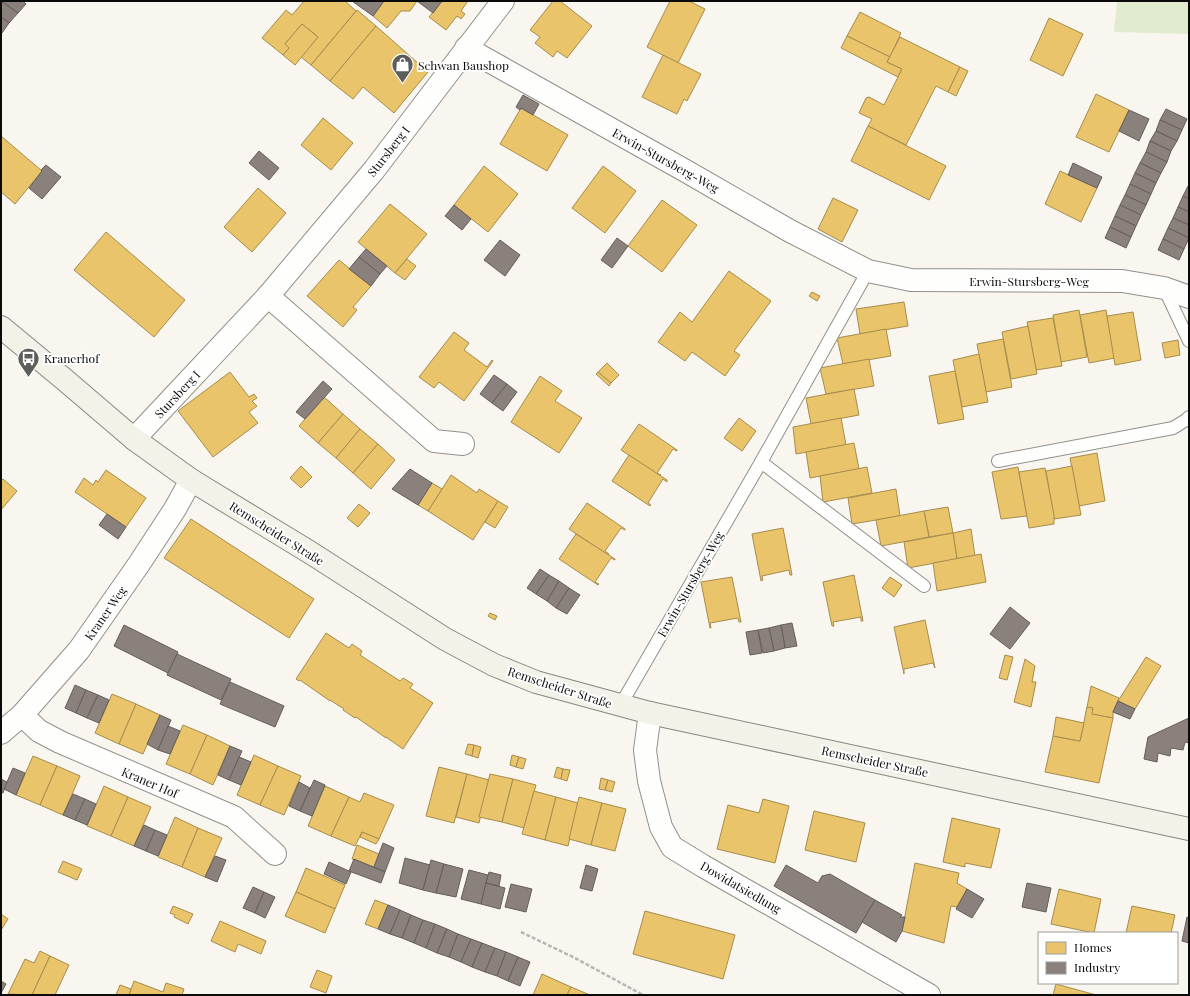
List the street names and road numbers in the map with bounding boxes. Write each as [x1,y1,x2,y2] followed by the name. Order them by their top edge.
[363,122,413,180] street label: Stursberg I
[610,124,723,196] street label: Erwin-Stursberg-Weg
[969,273,1089,289] street label: Erwin-Stursberg-Weg
[151,367,203,421] street label: Stursberg I
[227,497,327,569] street label: Remscheider Straße
[653,528,727,640] street label: Erwin-Stursberg-Weg
[81,582,130,643] street label: Kraner Weg
[506,663,614,711] street label: Remscheider Straße
[820,742,930,780] street label: Remscheider Straße
[119,763,182,801] street label: Kraner Hof
[698,857,785,917] street label: Dowidatsiedlung

